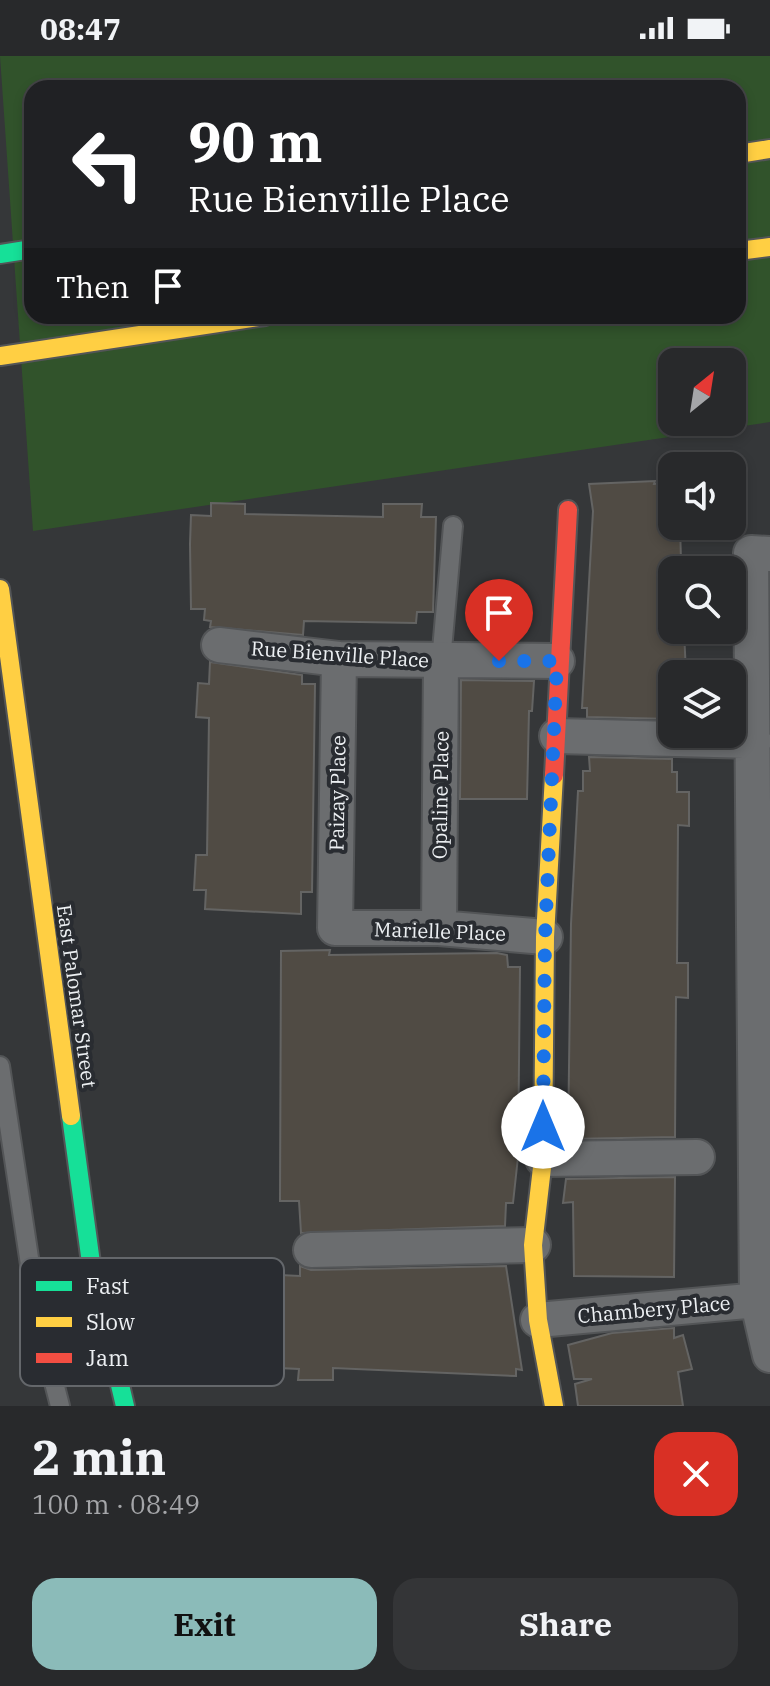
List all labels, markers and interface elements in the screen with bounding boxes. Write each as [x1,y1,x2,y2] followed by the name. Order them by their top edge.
[40,9,121,48] text: 08:47
[188,105,323,177] text: 90 m
[56,112,160,216] icon: left
[188,175,510,222] text: Rue Bienville Place
[146,264,190,308] icon: arrive
[56,267,130,306] text: Then
[658,348,746,436] north arrow
[658,348,746,748] map controls
[658,452,746,540] button: sound
[658,556,746,644] button: search
[465,579,533,661] pin
[477,591,521,635] icon: arrive
[250,634,430,674] street label: Rue Bienville Place
[658,660,746,748] button: layers
[425,731,455,859] street label: Opaline Place
[322,735,352,851] street label: Paizay Place
[51,902,103,1090] street label: East Palomar Street
[374,915,506,947] street label: Marielle Place
[501,1085,585,1169] position arrow
[20,1258,284,1386] legend
[86,1271,129,1300] text: Fast
[576,1289,732,1329] street label: Chambery Place
[86,1307,135,1336] text: Slow
[86,1343,129,1372] text: Jam
[32,1426,166,1488] text: 2 min
[654,1432,738,1516] button: close
[32,1487,200,1521] text: 100 m · 08:49
[32,1578,377,1670] button: Exit
[393,1578,738,1670] button: Share

